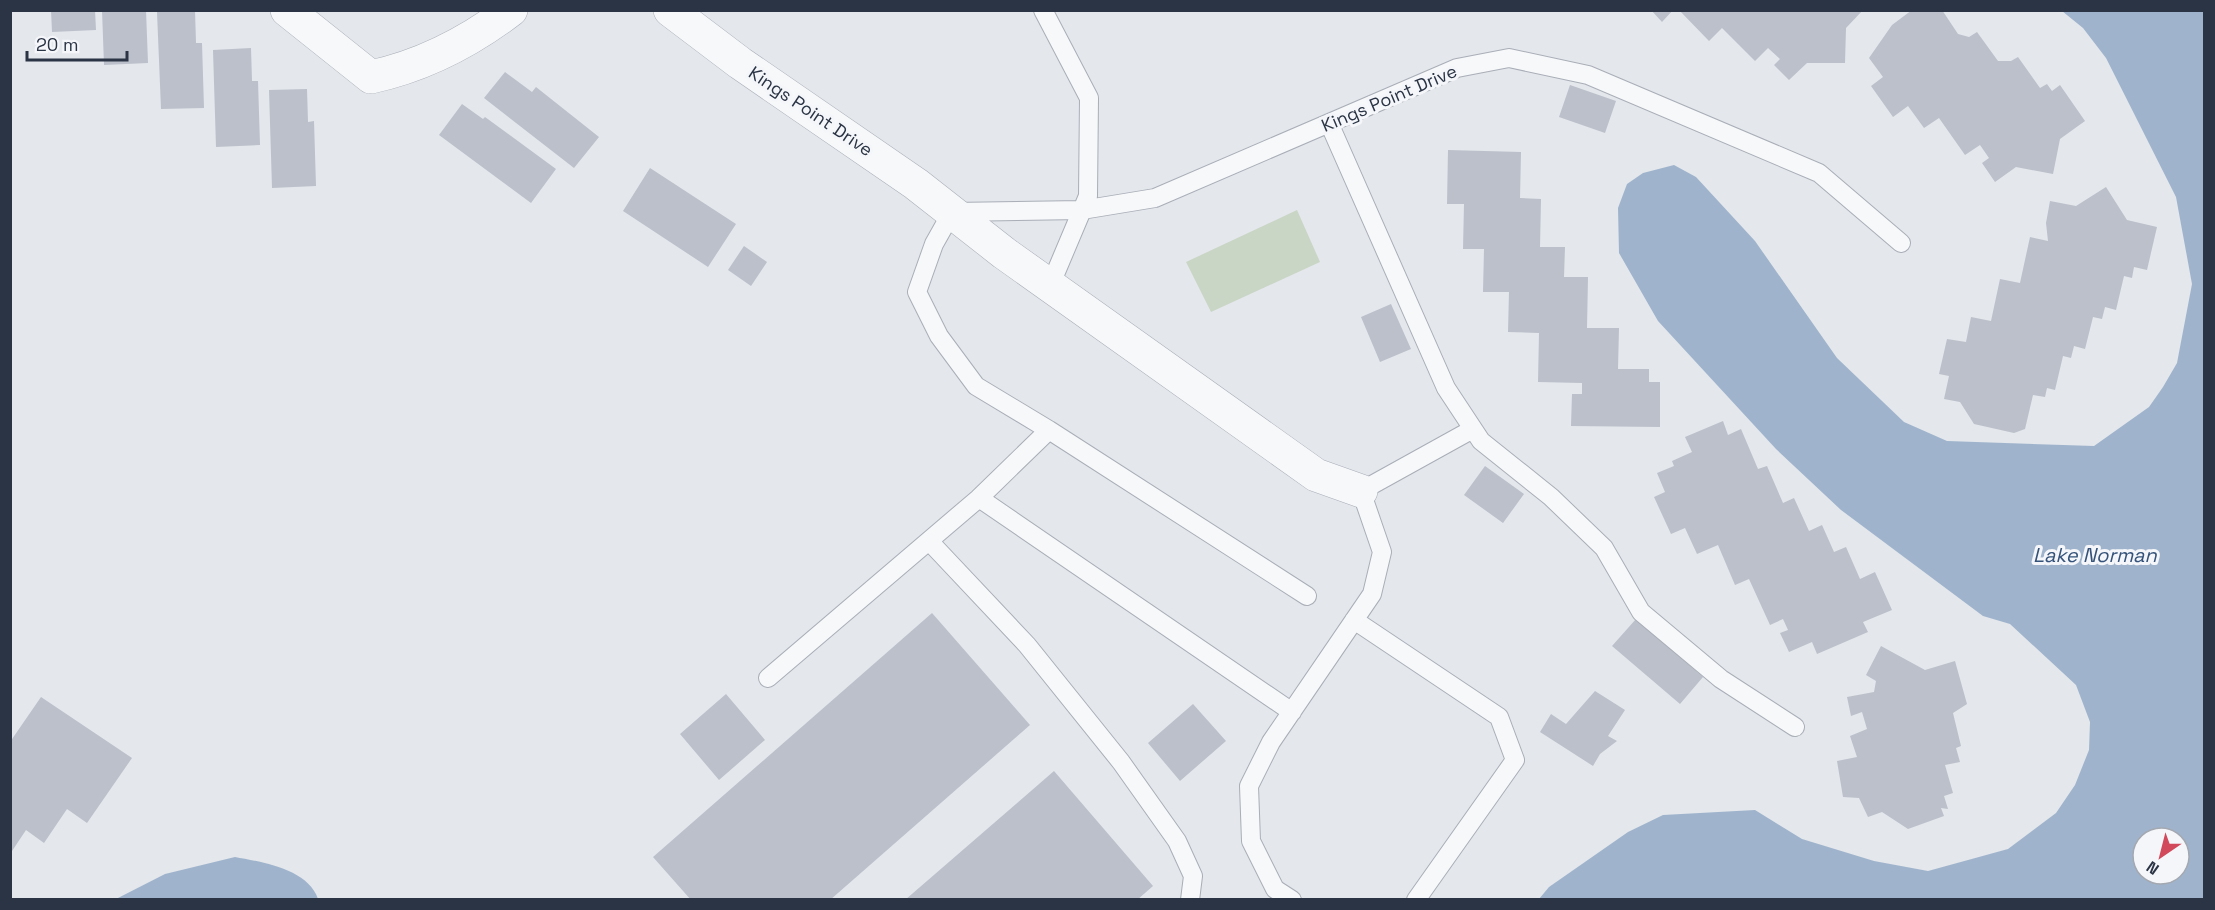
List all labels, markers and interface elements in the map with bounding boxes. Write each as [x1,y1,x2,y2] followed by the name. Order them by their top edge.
[27,24,128,62] scale bar
[36,33,79,56] text: 20 m
[1318,59,1460,137] street label: Kings Point Drive
[744,61,878,161] street label: Kings Point Drive
[2033,542,2158,568] water label: Lake Norman
[2131,826,2191,886] north arrow
[2142,856,2163,880] text: N

